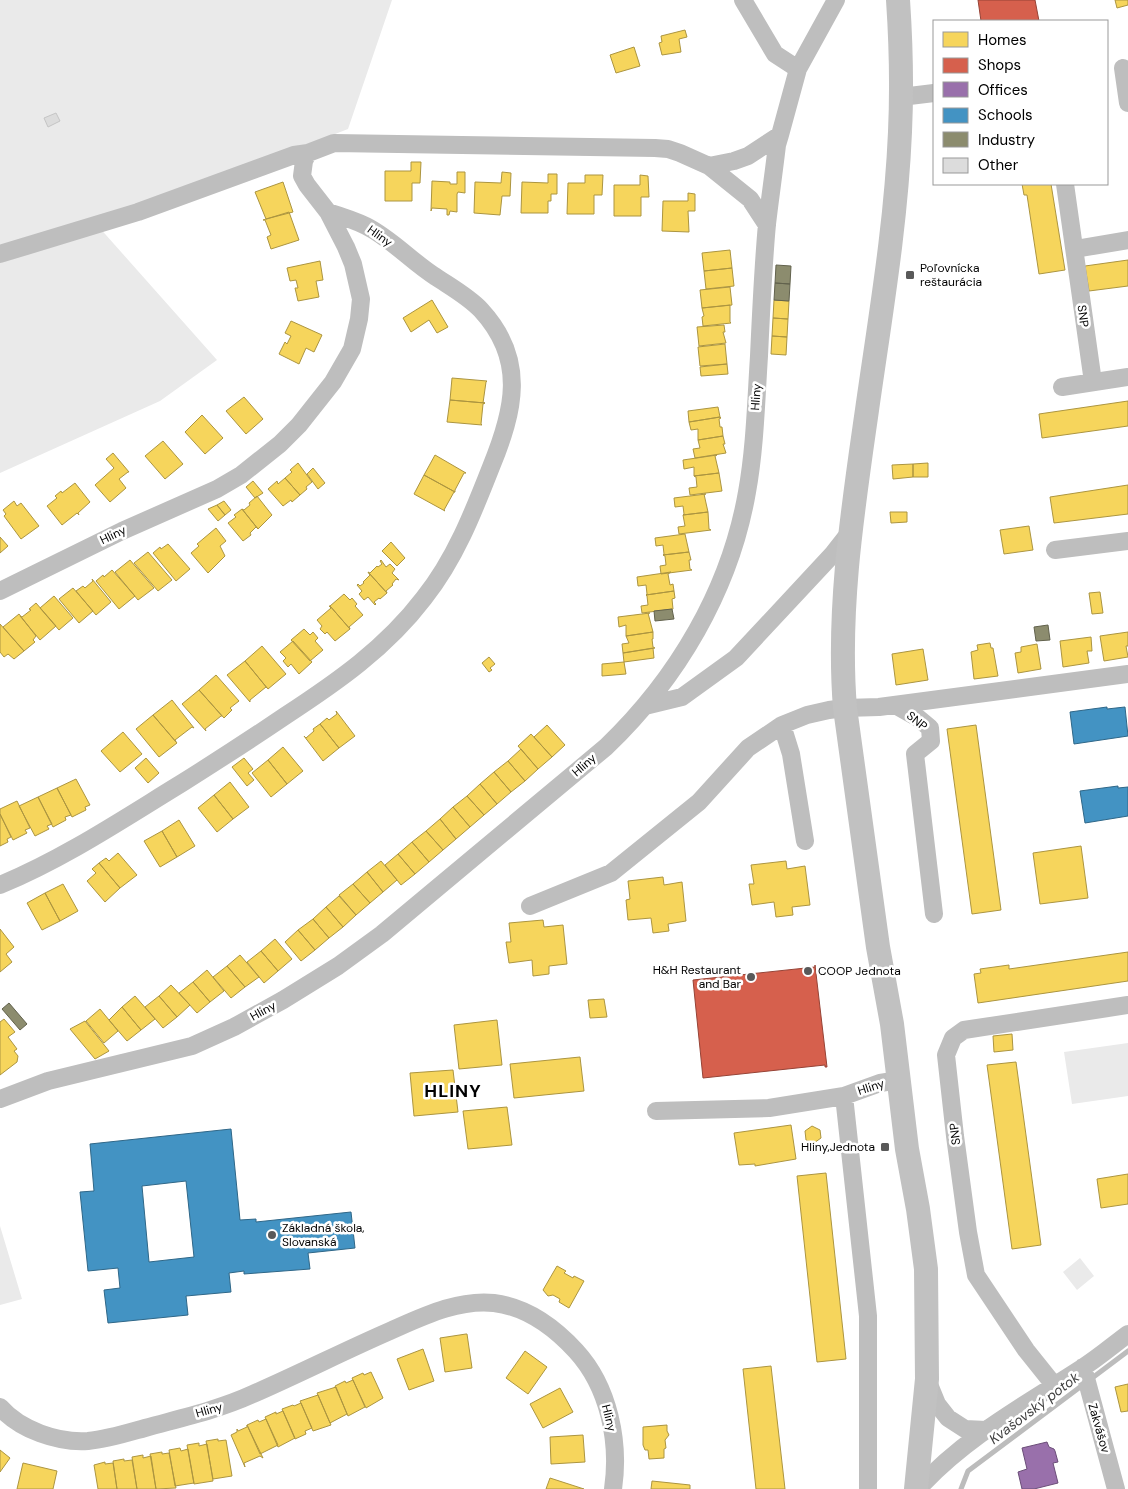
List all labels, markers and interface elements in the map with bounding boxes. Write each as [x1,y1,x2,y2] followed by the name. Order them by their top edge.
[933,20,1108,185] legend
[978,30,1027,50] text: Homes
[978,55,1021,75] text: Shops
[978,80,1028,100] text: Offices
[978,105,1033,125] text: Schools
[978,130,1036,150] text: Industry
[978,155,1019,175] text: Other
[364,222,396,251] street label: Hliny
[920,260,982,290] place label: Poľovnícka reštaurácia
[904,269,916,281] marker: Poľovnícka reštaurácia
[1074,304,1092,328] street label: SNP
[747,383,765,411] street label: Hliny
[97,522,129,548] street label: Hliny
[903,708,931,734] street label: SNP
[569,750,600,780] street label: Hliny
[653,962,742,992] place label: H&H Restaurant and Bar
[818,963,901,979] place label: COOP Jednota
[802,965,814,977] marker: COOP Jednota
[745,971,757,983] marker: H&H Restaurant and Bar
[247,997,279,1025] street label: Hliny
[856,1075,887,1099] street label: Hliny
[424,1079,482,1103] district label: HLINY
[946,1122,964,1146] street label: SNP
[801,1139,875,1155] place label: Hliny,Jednota
[879,1141,891,1153] marker: Hliny,Jednota
[282,1220,365,1250] place label: Základná škola, Slovanská
[266,1229,278,1241] marker: Základná škola, Slovanská
[985,1368,1083,1448] water label: Kvašovský potok
[194,1398,225,1421] street label: Hliny
[1084,1401,1114,1455] street label: Zakvášov
[598,1403,620,1433] street label: Hliny

